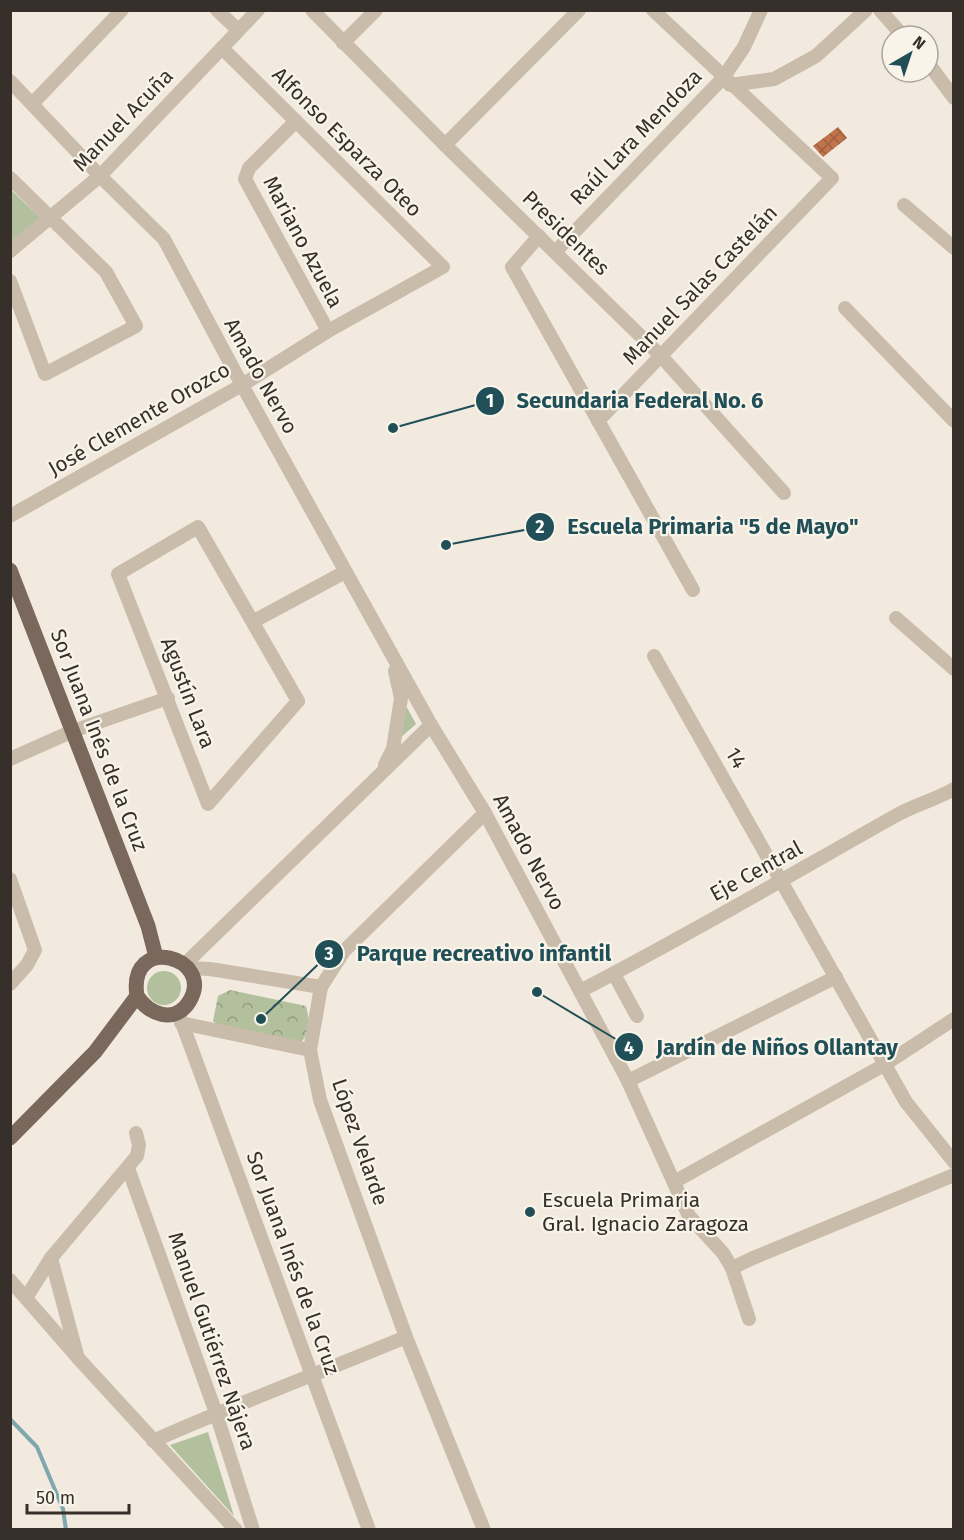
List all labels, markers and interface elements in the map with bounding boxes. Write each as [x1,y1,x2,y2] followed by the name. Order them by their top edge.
[880,24,940,84] north arrow
[909,32,929,53] text: N
[267,62,427,222] street label: Alfonso Esparza Oteo
[67,63,179,177] street label: Manuel Acuña
[564,64,708,210] street label: Raúl Lara Mendoza
[257,172,349,312] street label: Mariano Azuela
[517,185,615,281] street label: Presidentes
[617,200,783,370] street label: Manuel Salas Castelán
[219,314,303,438] street label: Amado Nervo
[43,356,235,482] street label: José Clemente Orozco
[475,381,776,421] callout: Secundaria Federal No. 6
[516,387,764,414] text: Secundaria Federal No. 6
[486,390,494,412] text: 1
[525,507,870,547] callout: Escuela Primaria "5 de Mayo"
[567,513,859,540] text: Escuela Primaria "5 de Mayo"
[535,516,545,538] text: 2
[45,625,153,855] street label: Sor Juana Inés de la Cruz
[155,634,221,752] street label: Agustín Lara
[720,743,752,773] street label: 14
[487,789,571,915] street label: Amado Nervo
[705,835,807,907] street label: Eje Central
[314,934,623,974] callout: Parque recreativo infantil
[357,940,612,967] text: Parque recreativo infantil
[323,943,334,965] text: 3
[614,1027,910,1067] callout: Jardín de Niños Ollantay
[655,1034,899,1061] text: Jardín de Niños Ollantay
[624,1037,634,1059] text: 4
[326,1075,394,1209] street label: López Velarde
[240,1148,346,1378] street label: Sor Juana Inés de la Cruz
[542,1187,749,1237] place label: Escuela Primaria Gral. Ignacio Zaragoza
[523,1205,537,1219] marker: Escuela Primaria Gral. Ignacio Zaragoza
[162,1228,262,1454] street label: Manuel Gutiérrez Nájera
[27,1477,129,1515] scale bar
[36,1487,75,1509] text: 50 m

